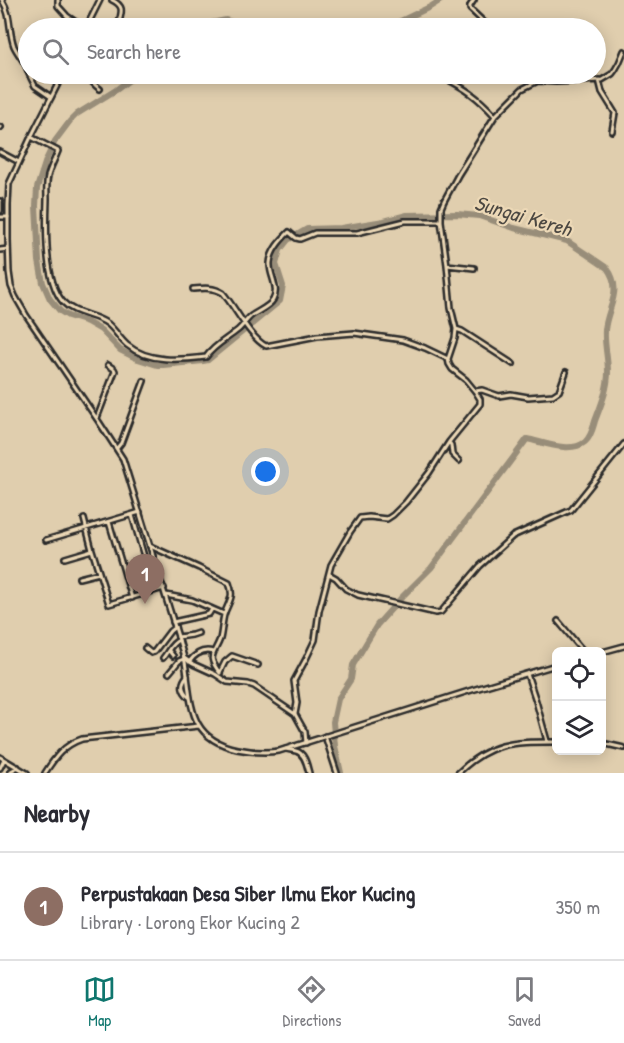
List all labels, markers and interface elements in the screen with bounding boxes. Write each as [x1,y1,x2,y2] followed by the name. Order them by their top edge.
[18,18,606,84] search box
[39,35,72,68] icon: search
[87,36,181,66] text: Search here
[471,188,576,243] water label: Sungai Kereh
[251,457,280,486] your location
[126,554,164,604] pin: 1
[552,647,606,755] map controls
[552,647,606,701] button: locate
[552,701,606,755] button: layers
[24,795,90,830] text: Nearby
[81,878,415,908] text: Perpustakaan Desa Siber Ilmu Ekor Kucing
[40,893,47,920] text: 1
[555,893,600,920] text: 350 m
[81,908,300,935] text: Library · Lorong Ekor Kucing 2
[83,973,116,1031] tab: Map
[283,973,341,1031] tab: Directions
[508,973,541,1031] tab: Saved

